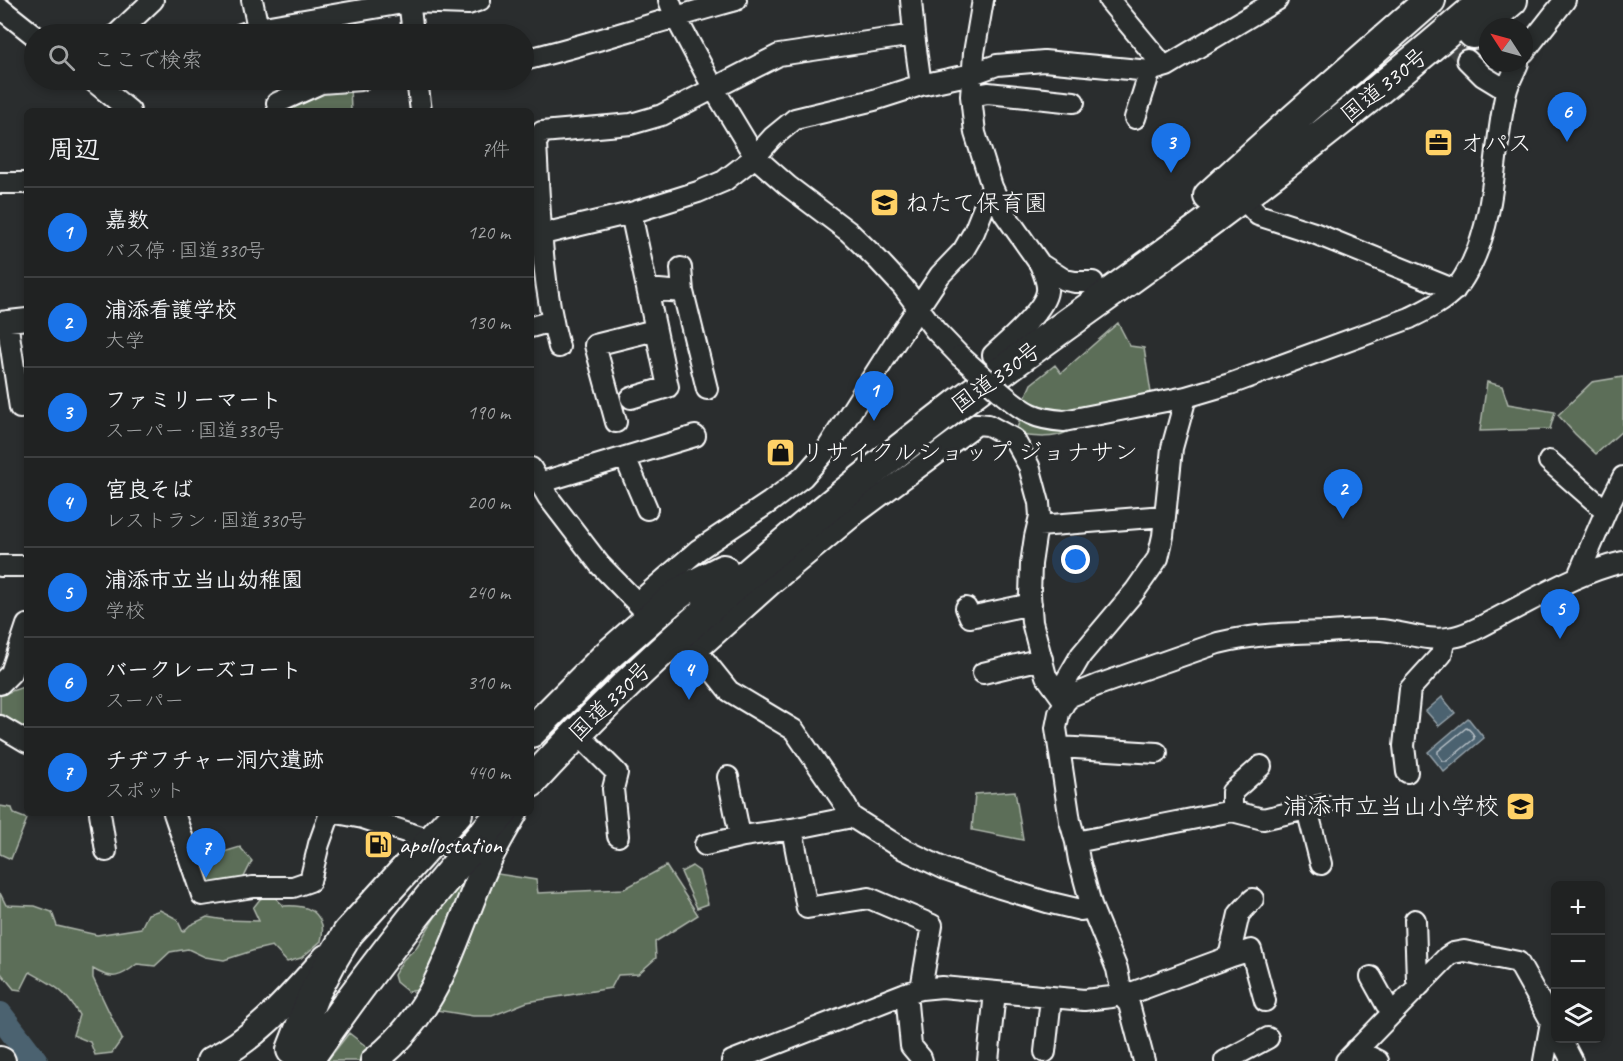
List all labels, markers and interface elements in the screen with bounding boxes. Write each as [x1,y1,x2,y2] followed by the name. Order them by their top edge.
[1479,18,1533,72] north arrow
[24,24,534,90] search box
[1334,40,1434,130] street label: 国道330号
[45,41,78,74] icon: search
[93,46,203,74] text: ここで検索
[1548,92,1586,142] pin: 6
[1152,124,1190,173] pin: 3
[1423,127,1455,159] office icon: オパス
[1460,128,1532,158] place label: オパス
[48,133,100,166] text: 周辺
[481,137,510,162] text: 7件
[868,187,900,219] school or university icon: ねたて保育園
[905,188,1048,218] place label: ねたて保育園
[105,206,149,234] text: 嘉数
[63,220,72,245] text: 1
[467,220,510,245] text: 120 m
[105,238,265,263] text: バス停 · 国道330号
[105,296,237,324] text: 浦添看護学校
[63,310,72,335] text: 2
[467,310,510,335] text: 130 m
[105,328,145,353] text: 大学
[945,334,1047,420] street label: 国道330号
[854,372,894,421] pin: 1
[105,386,282,414] text: ファミリーマート
[63,400,72,425] text: 3
[467,400,510,425] text: 190 m
[105,418,285,443] text: スーパー · 国道330号
[764,436,796,468] shop icon: リサイクルショップ ジョナサン
[801,437,1138,467] place label: リサイクルショップ ジョナサン
[1324,470,1362,519] pin: 2
[105,476,193,504] text: 宮良そば
[63,490,72,515] text: 4
[467,490,510,515] text: 200 m
[105,508,307,533] text: レストラン · 国道330号
[1061,545,1090,574] your location
[105,566,303,594] text: 浦添市立当山幼稚園
[63,580,72,605] text: 5
[467,580,510,605] text: 240 m
[1540,590,1580,639] pin: 5
[105,598,145,623] text: 学校
[670,650,708,700] pin: 4
[562,654,658,748] street label: 国道330号
[105,656,302,684] text: バークレーズコート
[63,670,72,695] text: 6
[467,670,510,695] text: 310 m
[105,688,184,713] text: スーパー
[105,746,324,774] text: チヂフチャー洞穴遺跡
[63,760,72,785] text: 7
[467,760,510,785] text: 440 m
[105,778,185,803] text: スポット
[1504,790,1536,822] school or university icon: 浦添市立当山小学校
[1283,791,1499,821] place label: 浦添市立当山小学校
[186,828,226,878] pin: 7
[362,829,394,861] fuel station icon: apollostation
[399,830,503,860] place label: apollostation
[1551,881,1605,1043] map controls
[1551,881,1605,935] button: +
[1551,935,1605,989] button: −
[1551,989,1605,1043] button: layers

